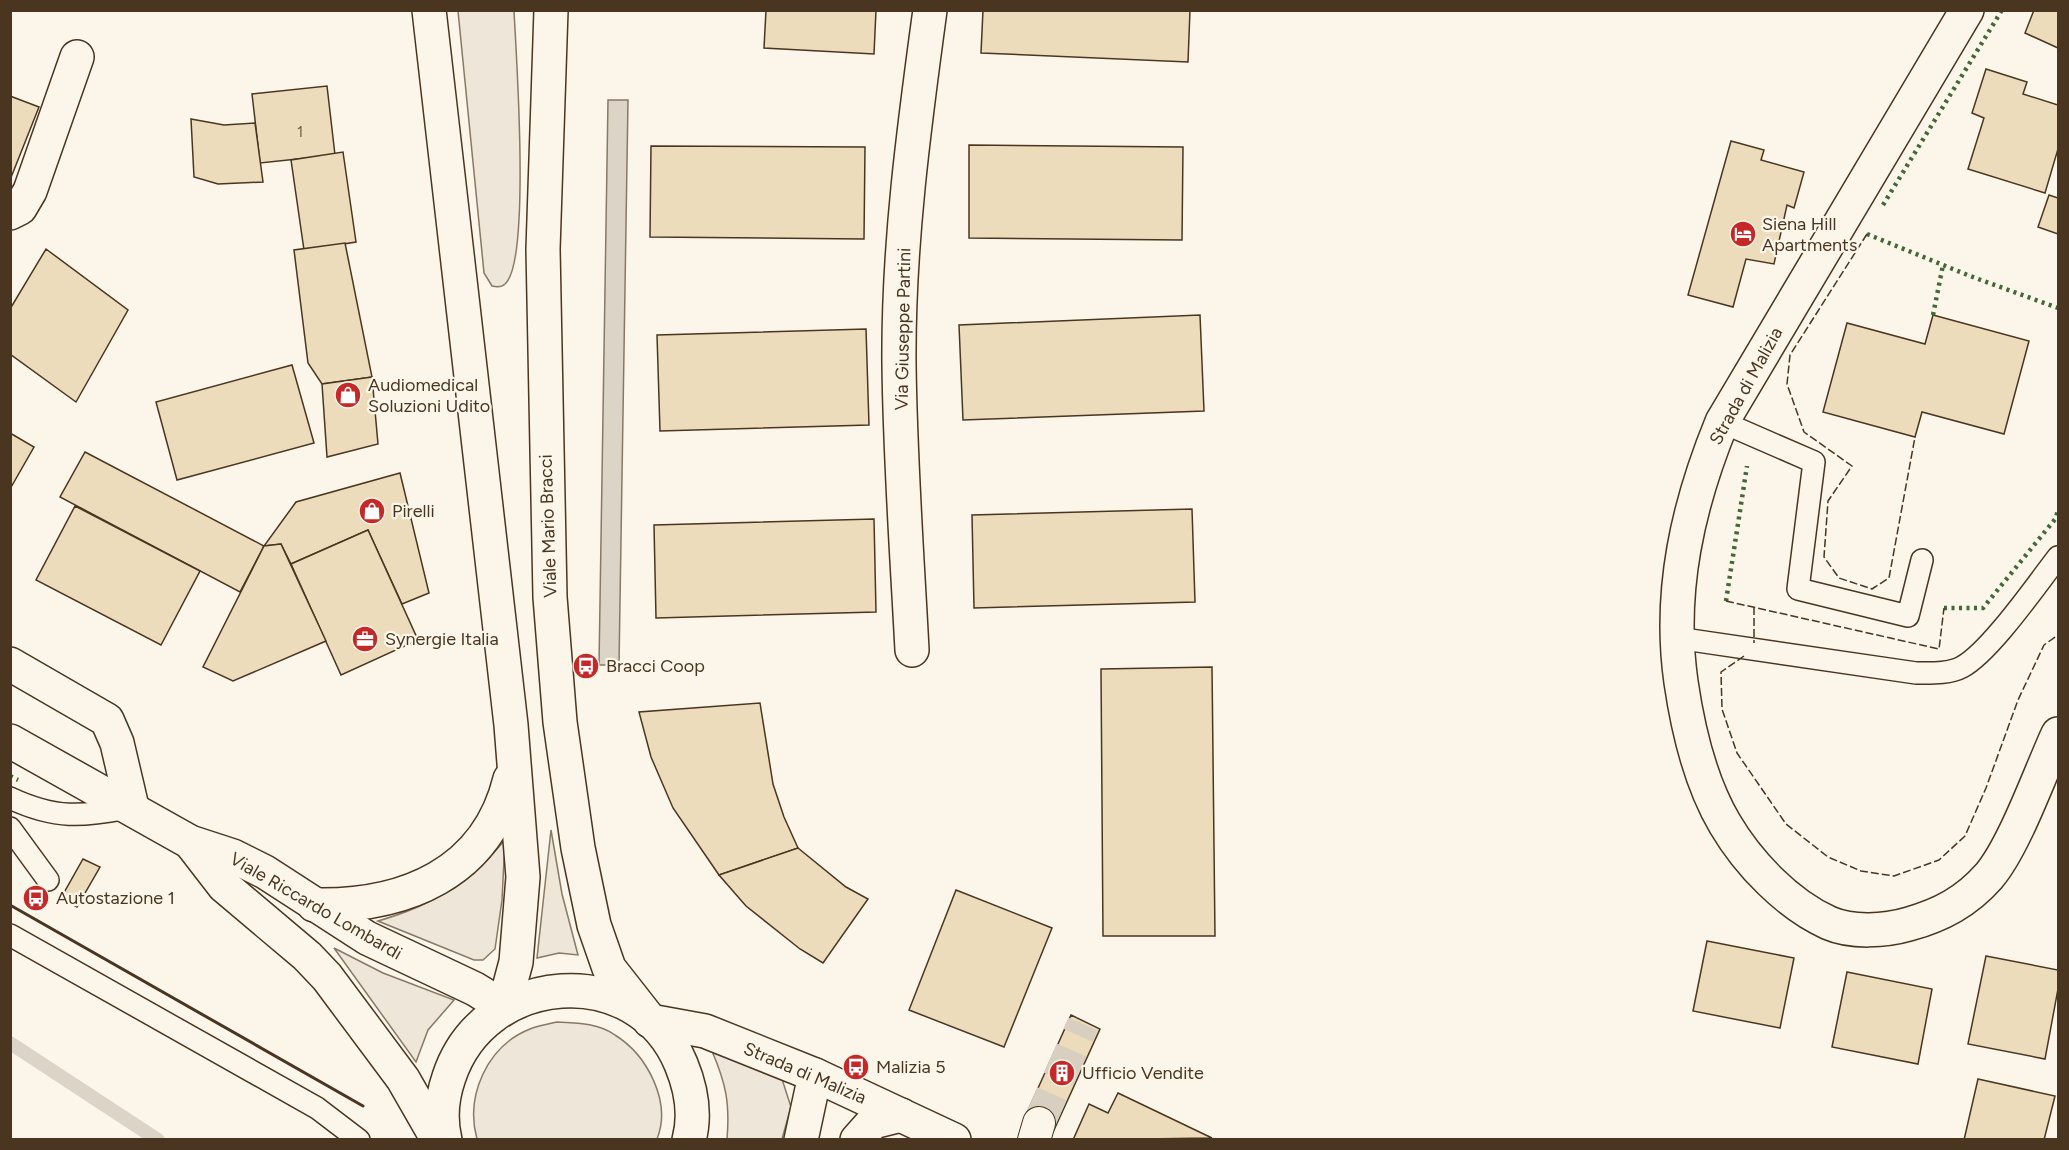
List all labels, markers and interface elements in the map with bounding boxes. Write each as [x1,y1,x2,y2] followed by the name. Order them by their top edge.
[297,123,303,141] house number: 1
[1762,213,1857,256] place label: Siena Hill Apartments
[1728,219,1758,249] hotel icon: Siena Hill Apartments
[891,247,915,411] street label: Via Giuseppe Partini
[1705,323,1787,449] street label: Strada di Malizia
[368,374,490,417] place label: Audiomedical Soluzioni Udito
[333,380,363,410] shop icon: Audiomedical Soluzioni Udito
[535,454,561,598] street label: Viale Mario Bracci
[357,496,387,526] shop icon: Pirelli
[392,500,435,522] place label: Pirelli
[350,624,380,654] office icon: Synergie Italia
[385,628,499,650] place label: Synergie Italia
[571,651,601,681] bus stop icon: Bracci Coop
[606,655,705,677] place label: Bracci Coop
[226,848,406,964] street label: Viale Riccardo Lombardi
[21,883,51,913] bus stop icon: Autostazione 1
[56,887,175,909] place label: Autostazione 1
[740,1037,870,1109] street label: Strada di Malizia
[841,1052,871,1082] bus stop icon: Malizia 5
[876,1056,946,1078] place label: Malizia 5
[1047,1058,1077,1088] building icon: Ufficio Vendite
[1082,1062,1204,1084] place label: Ufficio Vendite

